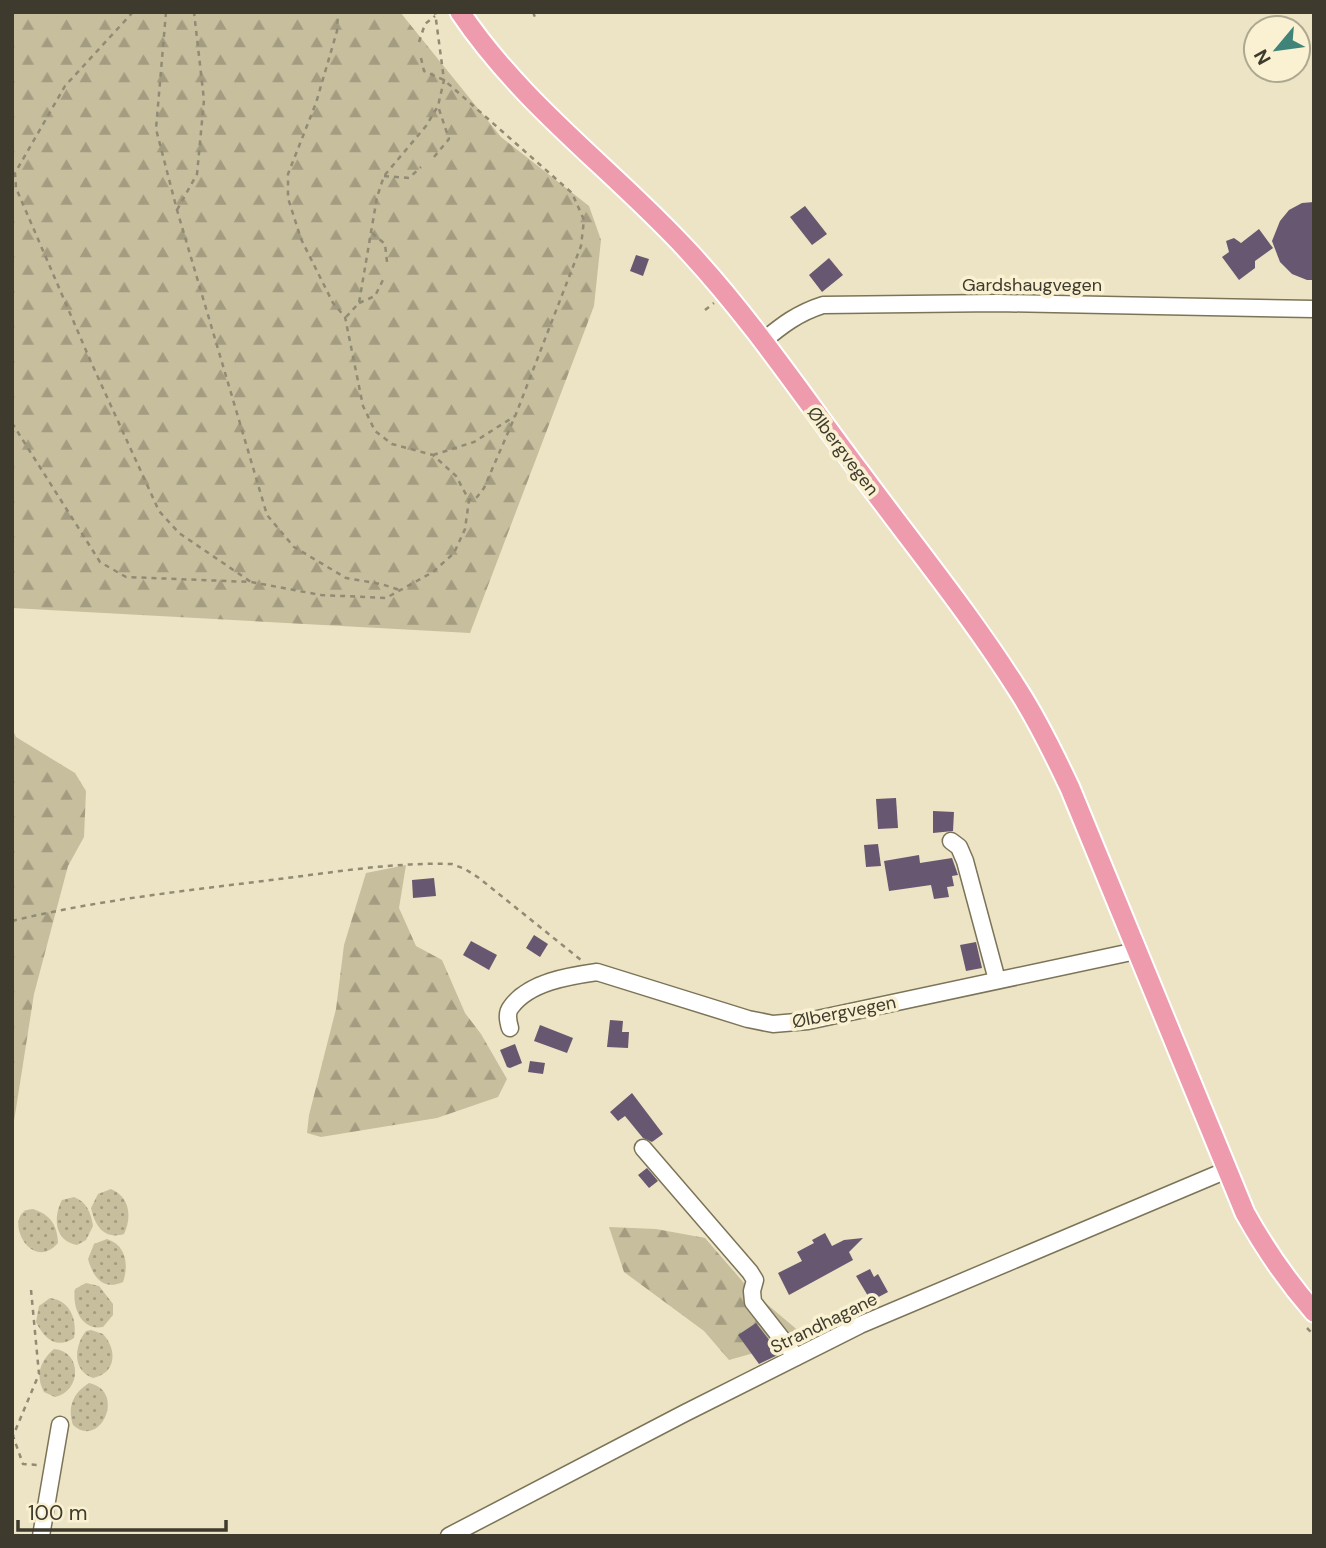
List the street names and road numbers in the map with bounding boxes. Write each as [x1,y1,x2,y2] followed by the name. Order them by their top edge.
[962,273,1102,297] street label: Gardshaugvegen
[802,402,884,500] street label: Ølbergvegen
[790,990,898,1034] street label: Ølbergvegen
[767,1287,881,1359] street label: Strandhagane

